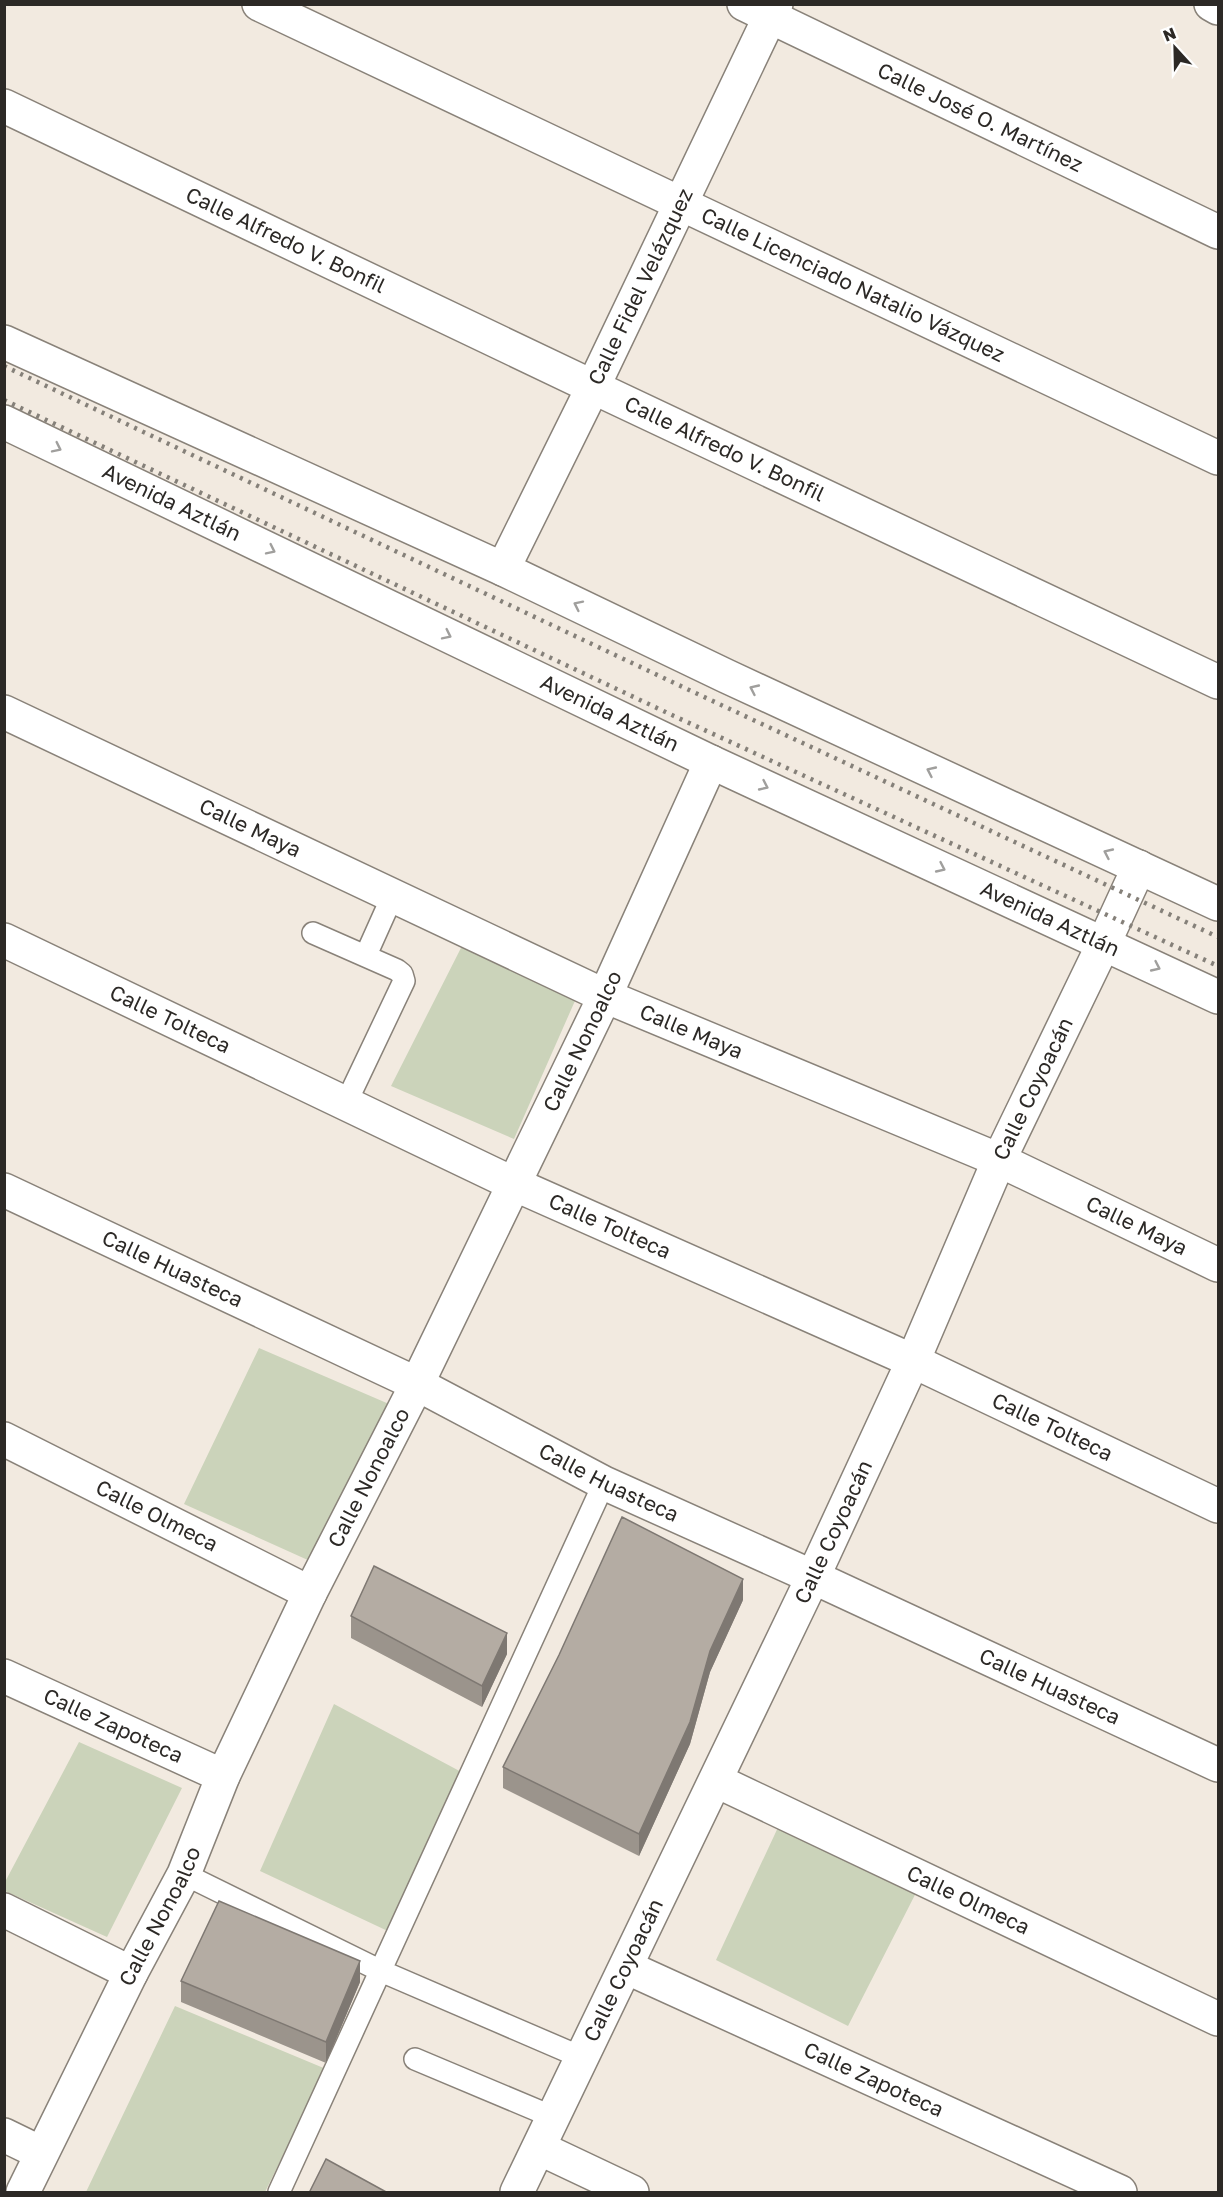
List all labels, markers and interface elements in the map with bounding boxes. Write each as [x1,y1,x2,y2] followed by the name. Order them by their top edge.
[1145,18,1205,78] north arrow
[1160,23,1179,46] text: N
[874,56,1087,177] street label: Calle José O. Martínez
[182,181,390,298] street label: Calle Alfredo V. Bonfil
[582,184,698,389] street label: Calle Fidel Velázquez
[697,201,1009,367] street label: Calle Licenciado Natalio Vázquez
[621,390,829,507] street label: Calle Alfredo V. Bonfil
[51,440,62,452] one-way arrow
[99,457,245,546] street label: Avenida Aztlán
[264,543,275,555] one-way arrow
[574,601,585,613] one-way arrow
[440,627,451,639] one-way arrow
[537,668,683,757] street label: Avenida Aztlán
[750,685,761,697] one-way arrow
[927,767,938,779] one-way arrow
[758,779,769,791] one-way arrow
[195,792,305,862] street label: Calle Maya
[1104,849,1115,861] one-way arrow
[935,861,946,873] one-way arrow
[977,875,1124,962] street label: Avenida Aztlán
[1150,960,1161,972] one-way arrow
[537,966,627,1116] street label: Calle Nonoalco
[106,979,235,1058] street label: Calle Tolteca
[636,998,747,1064] street label: Calle Maya
[987,1013,1078,1164] street label: Calle Coyoacán
[545,1187,675,1264] street label: Calle Tolteca
[1082,1190,1192,1260] street label: Calle Maya
[98,1224,247,1312] street label: Calle Huasteca
[988,1386,1117,1466] street label: Calle Tolteca
[322,1403,415,1552] street label: Calle Nonoalco
[535,1437,683,1527] street label: Calle Huasteca
[788,1456,877,1608] street label: Calle Coyoacán
[92,1473,223,1557] street label: Calle Olmeca
[975,1642,1125,1730] street label: Calle Huasteca
[40,1682,188,1768] street label: Calle Zapoteca
[113,1843,206,1990] street label: Calle Nonoalco
[903,1859,1034,1940] street label: Calle Olmeca
[577,1894,668,2046] street label: Calle Coyoacán
[800,2036,948,2122] street label: Calle Zapoteca

